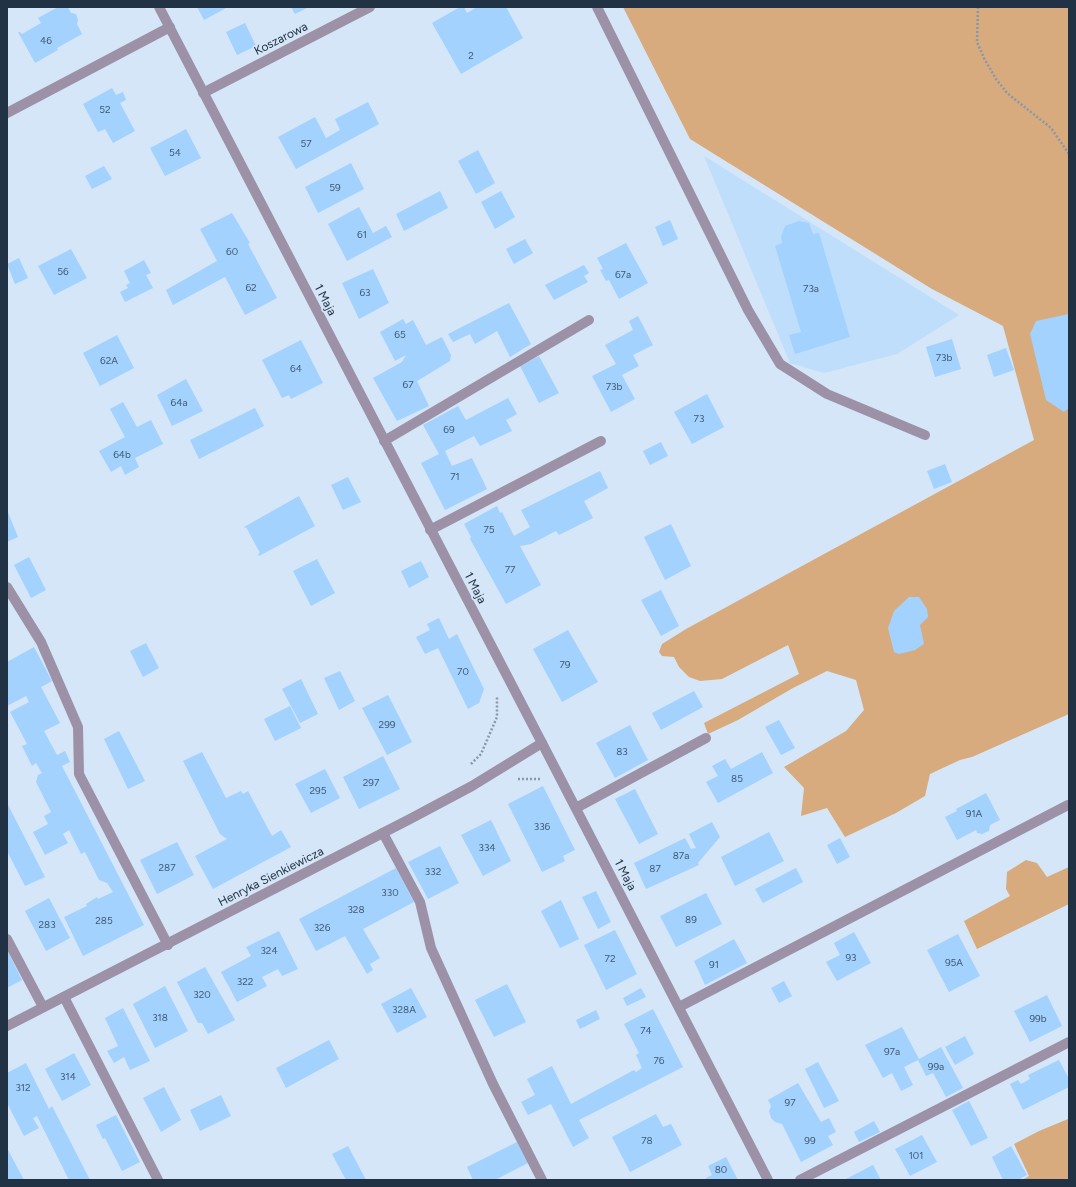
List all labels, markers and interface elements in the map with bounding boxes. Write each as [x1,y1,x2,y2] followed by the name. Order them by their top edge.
[252,19,310,59] street label: Koszarowa
[40,35,52,47] house number: 46
[468,50,474,62] house number: 2
[99,104,111,116] house number: 52
[300,138,312,150] house number: 57
[169,147,181,159] house number: 54
[329,182,341,194] house number: 59
[357,229,367,241] house number: 61
[226,246,238,258] house number: 60
[57,266,69,278] house number: 56
[615,269,631,281] house number: 67a
[245,282,257,294] house number: 62
[311,282,339,318] street label: 1 Maja
[803,283,819,295] house number: 73a
[359,287,371,299] house number: 63
[394,329,406,341] house number: 65
[936,352,952,364] house number: 73b
[100,355,118,367] house number: 62A
[290,363,302,375] house number: 64
[402,379,414,391] house number: 67
[606,381,622,393] house number: 73b
[171,397,187,409] house number: 64a
[694,413,704,425] house number: 73
[443,424,455,436] house number: 69
[113,449,131,461] house number: 64b
[450,471,460,483] house number: 71
[483,524,495,536] house number: 75
[505,564,515,576] house number: 77
[461,570,489,606] street label: 1 Maja
[559,659,571,671] house number: 79
[457,666,469,678] house number: 70
[379,719,395,731] house number: 299
[616,746,628,758] house number: 83
[731,773,743,785] house number: 85
[363,777,379,789] house number: 297
[310,785,326,797] house number: 295
[966,808,982,820] house number: 91A
[534,821,550,833] house number: 336
[478,842,496,854] house number: 334
[216,844,326,910] street label: Henryka Sienkiewicza
[673,850,689,862] house number: 87a
[611,857,639,893] street label: 1 Maja
[158,862,176,874] house number: 287
[649,863,661,875] house number: 87
[425,866,441,878] house number: 332
[381,887,399,899] house number: 330
[347,904,365,916] house number: 328
[685,914,697,926] house number: 89
[95,915,113,927] house number: 285
[38,919,56,931] house number: 283
[314,922,330,934] house number: 326
[260,945,278,957] house number: 324
[845,952,857,964] house number: 93
[605,953,615,965] house number: 72
[945,957,963,969] house number: 95A
[709,959,719,971] house number: 91
[237,976,253,988] house number: 322
[193,989,211,1001] house number: 320
[392,1004,416,1016] house number: 328A
[152,1012,168,1024] house number: 318
[1029,1013,1047,1025] house number: 99b
[640,1025,652,1037] house number: 74
[884,1046,900,1058] house number: 97a
[653,1055,665,1067] house number: 76
[928,1061,944,1073] house number: 99a
[60,1071,76,1083] house number: 314
[15,1082,31,1094] house number: 312
[784,1097,796,1109] house number: 97
[641,1135,653,1147] house number: 78
[804,1135,816,1147] house number: 99
[909,1150,923,1162] house number: 101
[715,1164,727,1176] house number: 80

